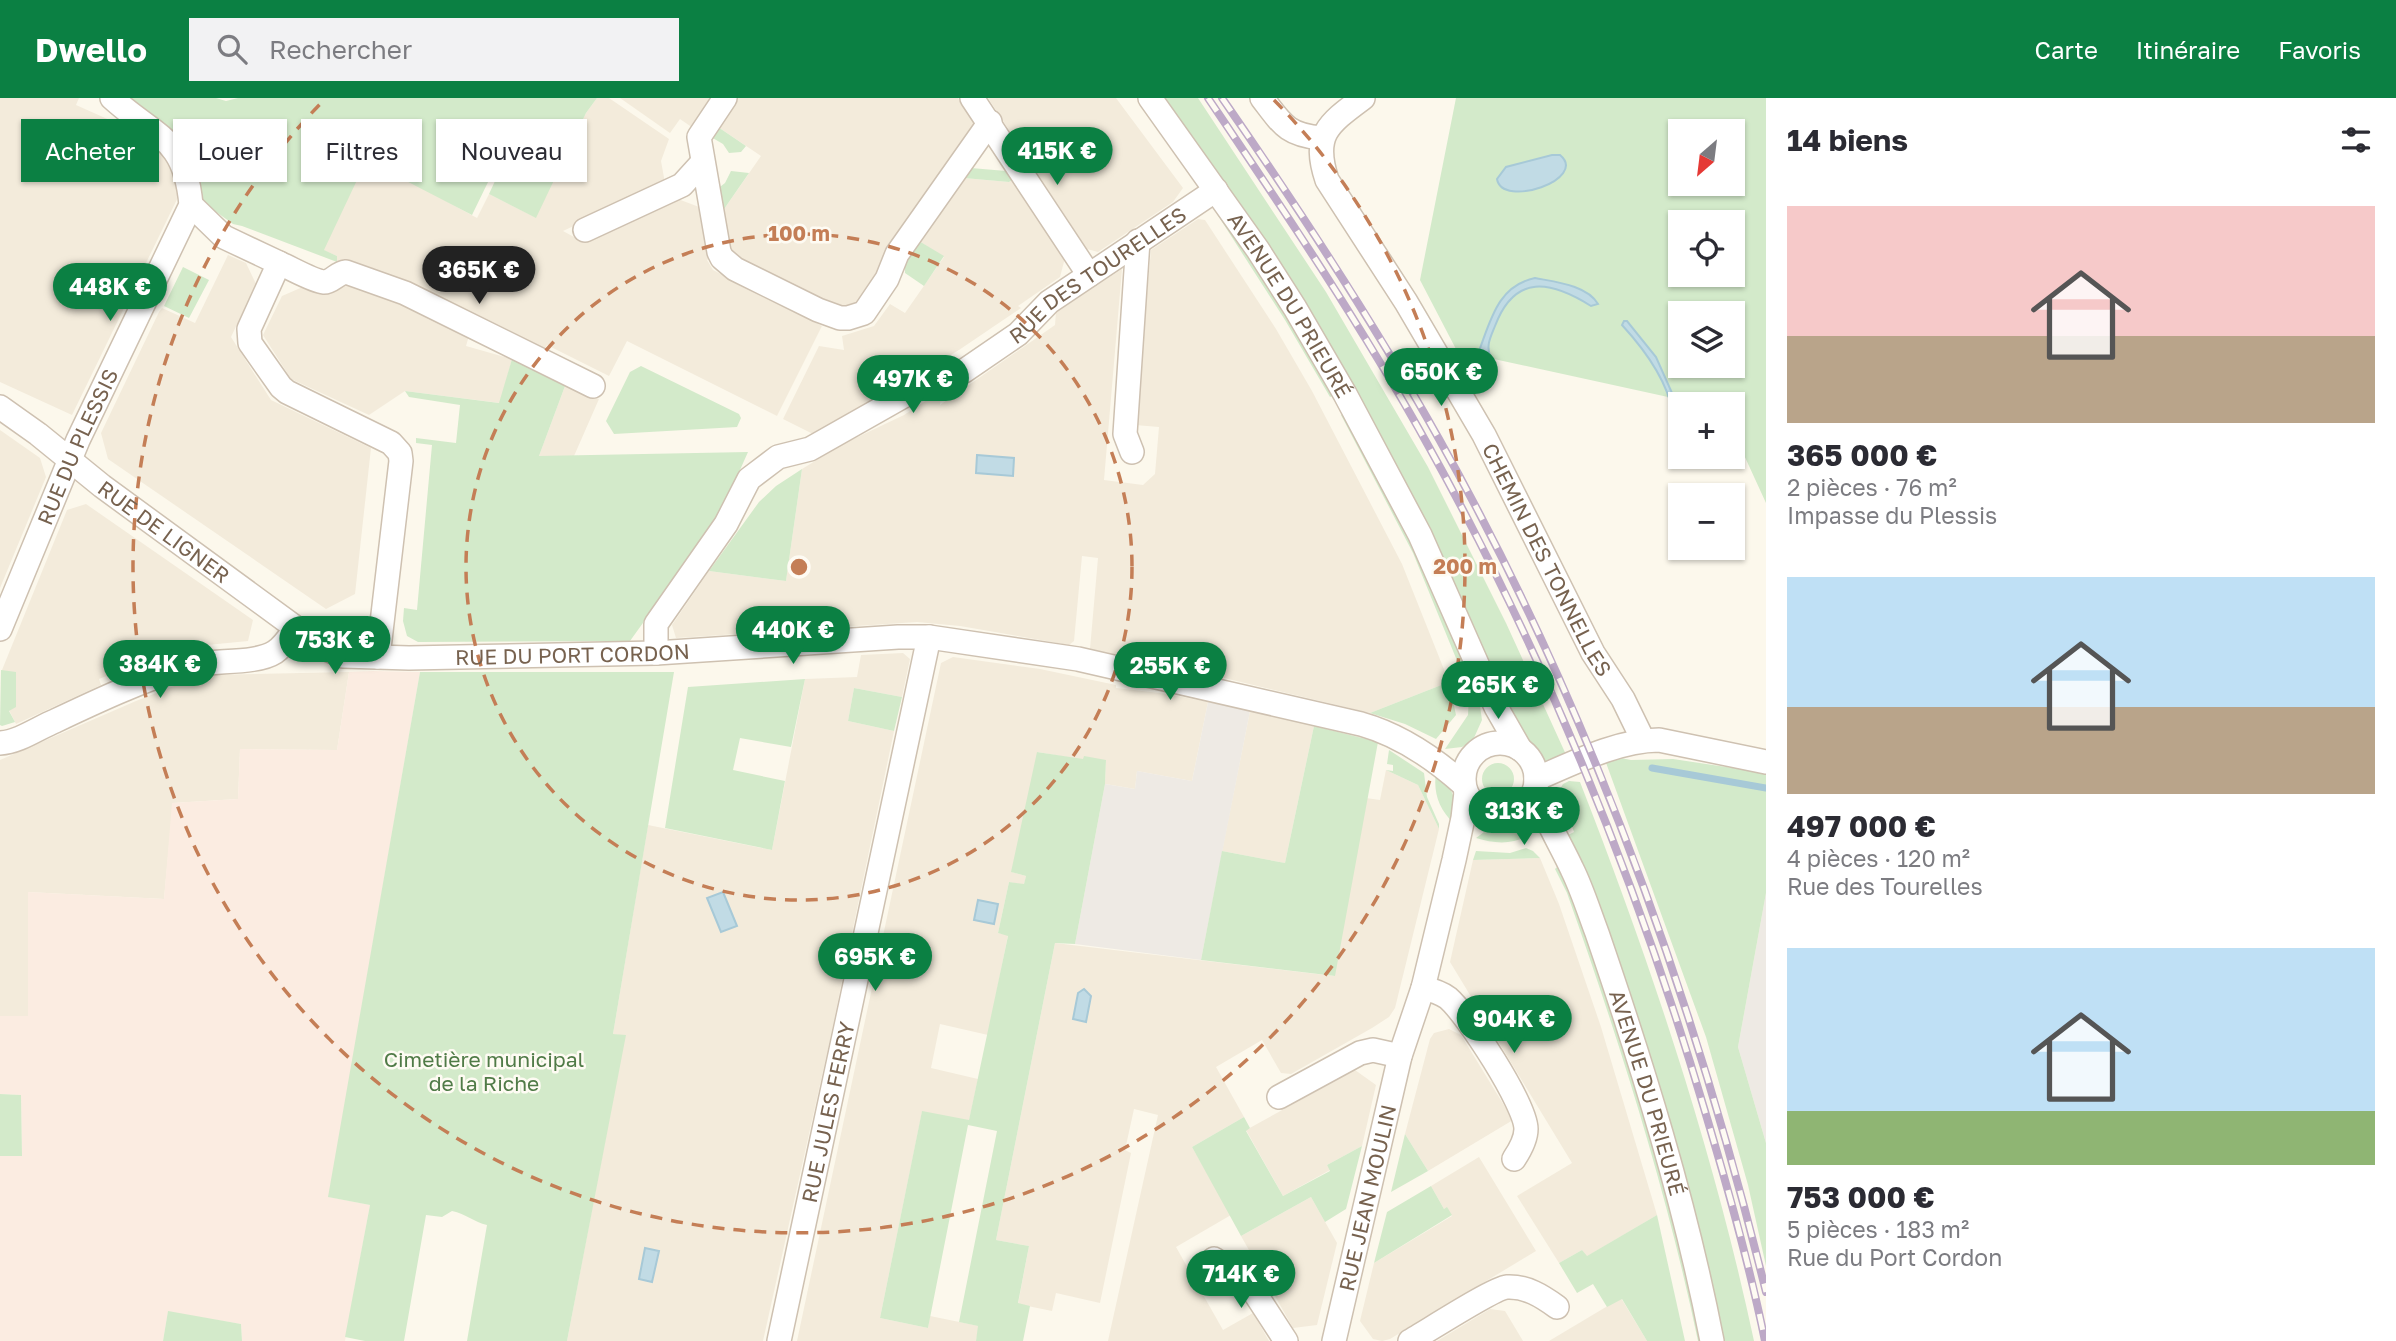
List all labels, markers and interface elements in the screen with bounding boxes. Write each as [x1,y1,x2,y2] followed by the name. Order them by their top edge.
[189,18,679,81] search box
[35,30,147,69] text: Dwello
[213,30,251,68] icon: search
[269,34,412,65] text: Rechercher
[2035,35,2098,64] text: Carte
[2136,35,2240,64] text: Itinéraire
[2278,35,2361,64] text: Favoris
[21,119,159,182] chip: Acheter
[173,119,287,182] chip: Louer
[301,119,422,182] chip: Filtres
[436,119,587,182] chip: Nouveau
[1668,119,1745,196] north arrow
[1668,119,1745,560] map controls
[2337,121,2375,159] icon: filters
[1787,122,1908,158] text: 14 biens
[1000,127,1114,187] pin: 415K €
[1018,136,1096,164] text: 415K €
[1004,201,1191,349] street label: RUE DES TOURELLES
[1222,207,1357,402] street label: AVENUE DU PRIEURÉ
[1668,210,1745,287] button: locate
[768,220,830,246] text: 100 m
[422,246,536,306] pin: 365K €
[2018,252,2144,378] icon: home
[438,255,520,283] text: 365K €
[53,264,167,323] pin: 448K €
[69,272,151,300] text: 448K €
[1668,301,1745,378] button: layers
[1384,348,1498,408] pin: 650K €
[856,356,970,415] pin: 497K €
[1400,357,1482,385] text: 650K €
[31,364,123,529] street label: RUE DU PLESSIS
[873,364,953,392] text: 497K €
[1668,392,1745,469] button: +
[1787,437,1937,473] text: 365 000 €
[1477,439,1618,681] street label: CHEMIN DES TONNELLES
[1787,473,1957,501] text: 2 pièces · 76 m²
[93,475,235,588] street label: RUE DE LIGNER
[1668,483,1745,560] button: −
[1787,501,1997,529] text: Impasse du Plessis
[1433,553,1497,579] text: 200 m
[787,555,811,579] centre of rings
[736,606,850,666] pin: 440K €
[752,615,834,643] text: 440K €
[278,616,392,676] pin: 753K €
[2018,623,2144,749] icon: home
[295,625,375,653] text: 753K €
[455,638,691,670] street label: RUE DU PORT CORDON
[103,640,217,700] pin: 384K €
[1113,642,1227,702] pin: 255K €
[119,649,201,677] text: 384K €
[1130,651,1210,679] text: 255K €
[1441,662,1555,721] pin: 265K €
[1457,670,1539,698] text: 265K €
[1467,788,1581,847] pin: 313K €
[1485,796,1563,824] text: 313K €
[1787,808,1936,844] text: 497 000 €
[1787,844,1970,872] text: 4 pièces · 120 m²
[1787,872,1983,900] text: Rue des Tourelles
[818,934,932,993] pin: 695K €
[834,942,916,970] text: 695K €
[1604,986,1691,1198] street label: AVENUE DU PRIEURÉ
[2018,994,2144,1120] icon: home
[1457,996,1571,1055] pin: 904K €
[1473,1004,1555,1032] text: 904K €
[796,1019,860,1205] street label: RUE JULES FERRY
[384,1046,584,1096] park label: Cimetière municipal de la Riche
[1333,1102,1401,1294] street label: RUE JEAN MOULIN
[1787,1179,1935,1215] text: 753 000 €
[1787,1215,1969,1243] text: 5 pièces · 183 m²
[1787,1243,2002,1271] text: Rue du Port Cordon
[1184,1250,1298,1310] pin: 714K €
[1202,1259,1280,1287] text: 714K €

